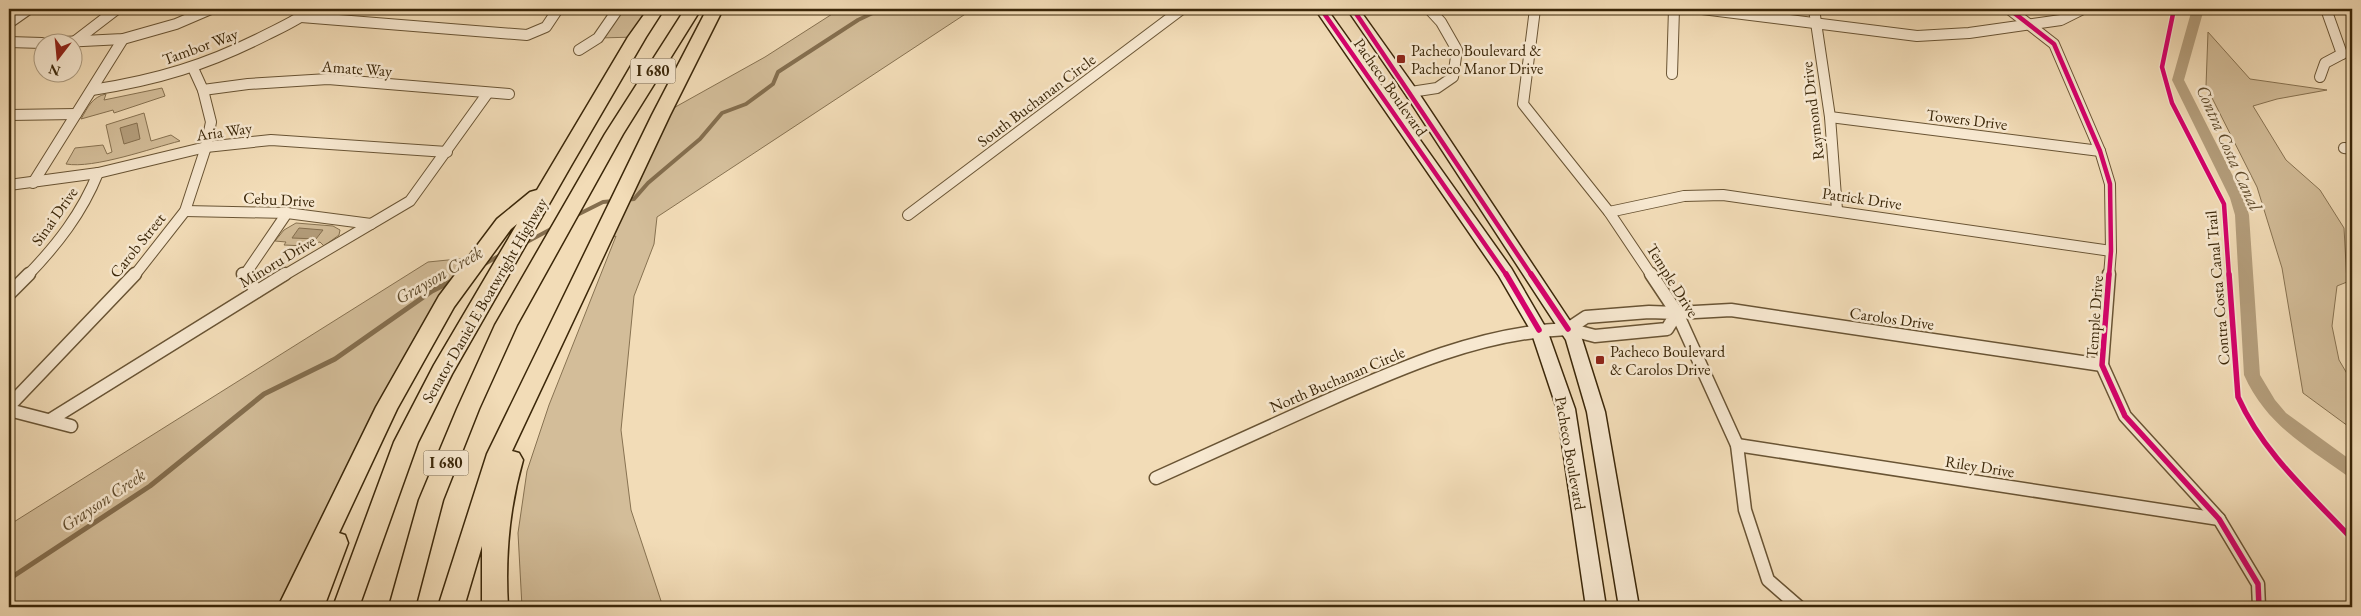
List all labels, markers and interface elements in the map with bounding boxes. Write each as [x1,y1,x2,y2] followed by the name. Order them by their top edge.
[160,23,242,70] street label: Tambor Way
[32,32,82,82] north arrow
[1349,34,1433,141] street label: Pacheco Boulevard
[1411,40,1543,79] place label: Pacheco Boulevard & Pacheco Manor Drive
[973,49,1100,152] street label: South Buchanan Circle
[1395,53,1407,65] marker: Pacheco Boulevard & Pacheco Manor Drive
[320,55,394,82] street label: Amate Way
[630,58,676,84] road number: I 680
[46,60,62,81] text: N
[1796,61,1829,161] street label: Raymond Drive
[2191,81,2268,215] water label: Contra Costa Canal
[1925,104,2009,135] street label: Towers Drive
[194,117,254,146] street label: Aria Way
[26,183,82,250] street label: Sinai Drive
[1821,183,1903,214] street label: Patrick Drive
[243,187,315,212] street label: Cebu Drive
[417,193,553,407] street label: Senator Daniel E Boatwright Highway
[105,209,170,282] street label: Carob Street
[2200,210,2235,366] street label: Contra Costa Canal Trail
[235,230,319,293] street label: Minoru Drive
[1642,239,1704,321] street label: Temple Drive
[391,240,487,310] water label: Grayson Creek
[2081,275,2108,359] street label: Temple Drive
[1848,302,1936,335] street label: Carolos Drive
[1266,341,1408,417] street label: North Buchanan Circle
[1610,341,1726,380] place label: Pacheco Boulevard & Carolos Drive
[1594,354,1606,366] marker: Pacheco Boulevard & Carolos Drive
[1550,395,1591,512] street label: Pacheco Boulevard
[424,450,468,476] road number: I 680
[1944,451,2016,482] street label: Riley Drive
[56,463,150,537] water label: Grayson Creek

